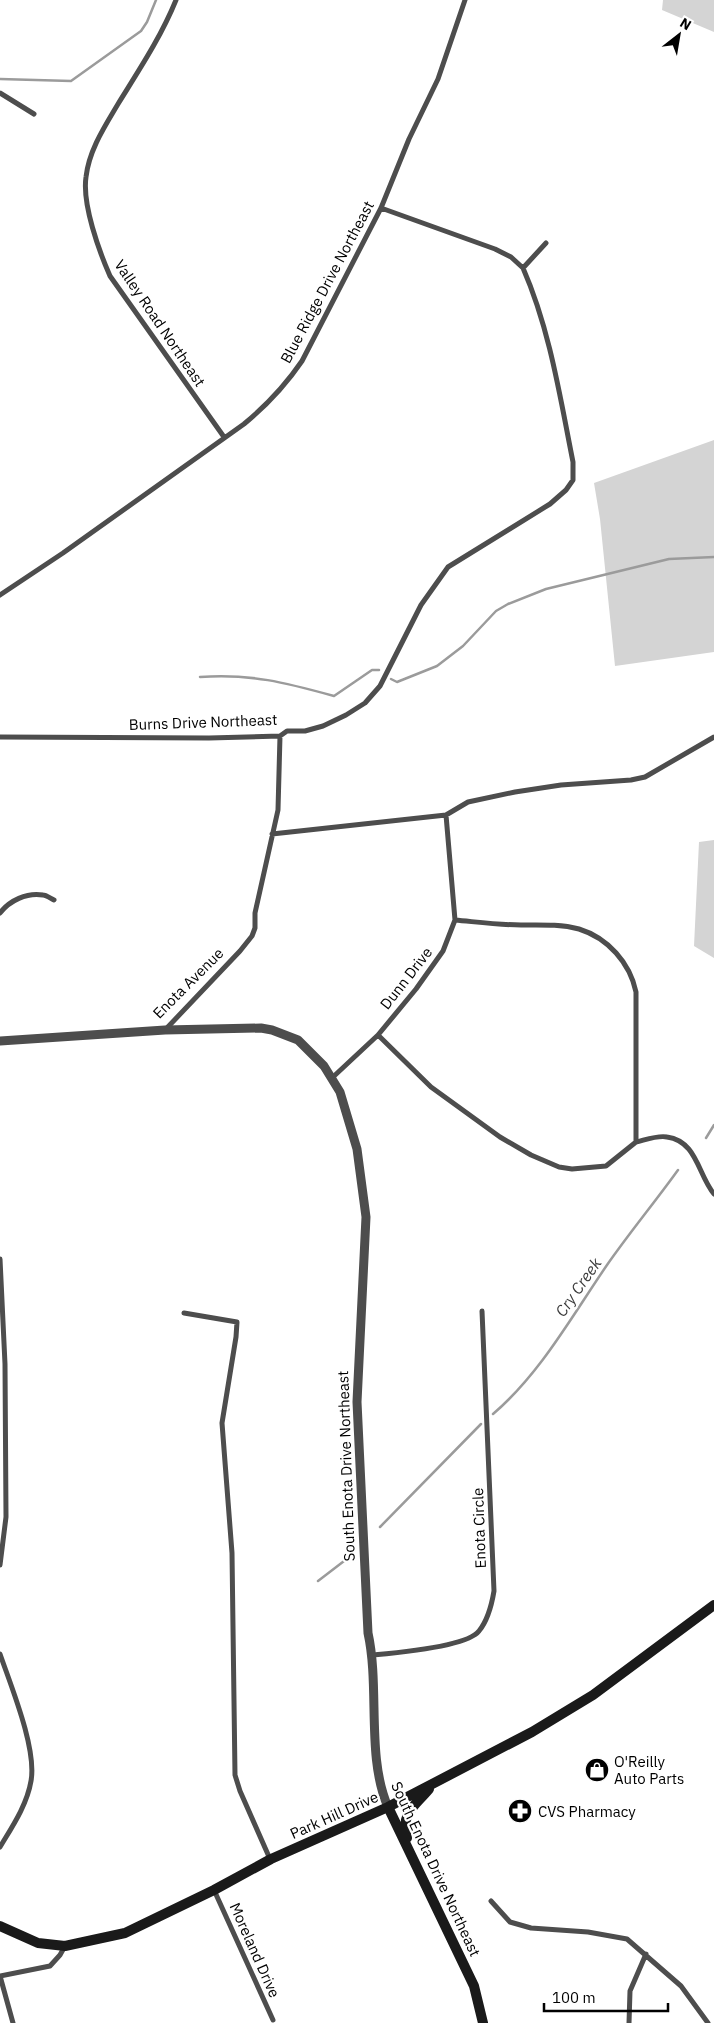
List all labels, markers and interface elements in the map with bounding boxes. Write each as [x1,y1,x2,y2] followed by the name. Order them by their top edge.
[654,10,704,60] north arrow
[677,14,695,34] text: N
[276,198,378,366] street label: Blue Ridge Drive Northeast
[110,256,210,390] street label: Valley Road Northeast
[128,710,278,734] street label: Burns Drive Northeast
[376,943,436,1013] street label: Dunn Drive
[149,944,227,1022] street label: Enota Avenue
[551,1253,606,1320] water label: Cry Creek
[333,1370,359,1562] street label: South Enota Drive Northeast
[468,1487,490,1569] street label: Enota Circle
[614,1752,684,1788] place label: O'Reilly Auto Parts
[584,1757,610,1783] shop icon: O'Reilly Auto Parts
[387,1778,485,1960] street label: South Enota Drive Northeast
[287,1787,381,1843] street label: Park Hill Drive
[507,1798,533,1824] pharmacy icon: CVS Pharmacy
[538,1802,636,1821] place label: CVS Pharmacy
[226,1900,284,2000] street label: Moreland Drive
[544,1980,668,2012] scale bar
[552,1988,596,2007] text: 100 m

